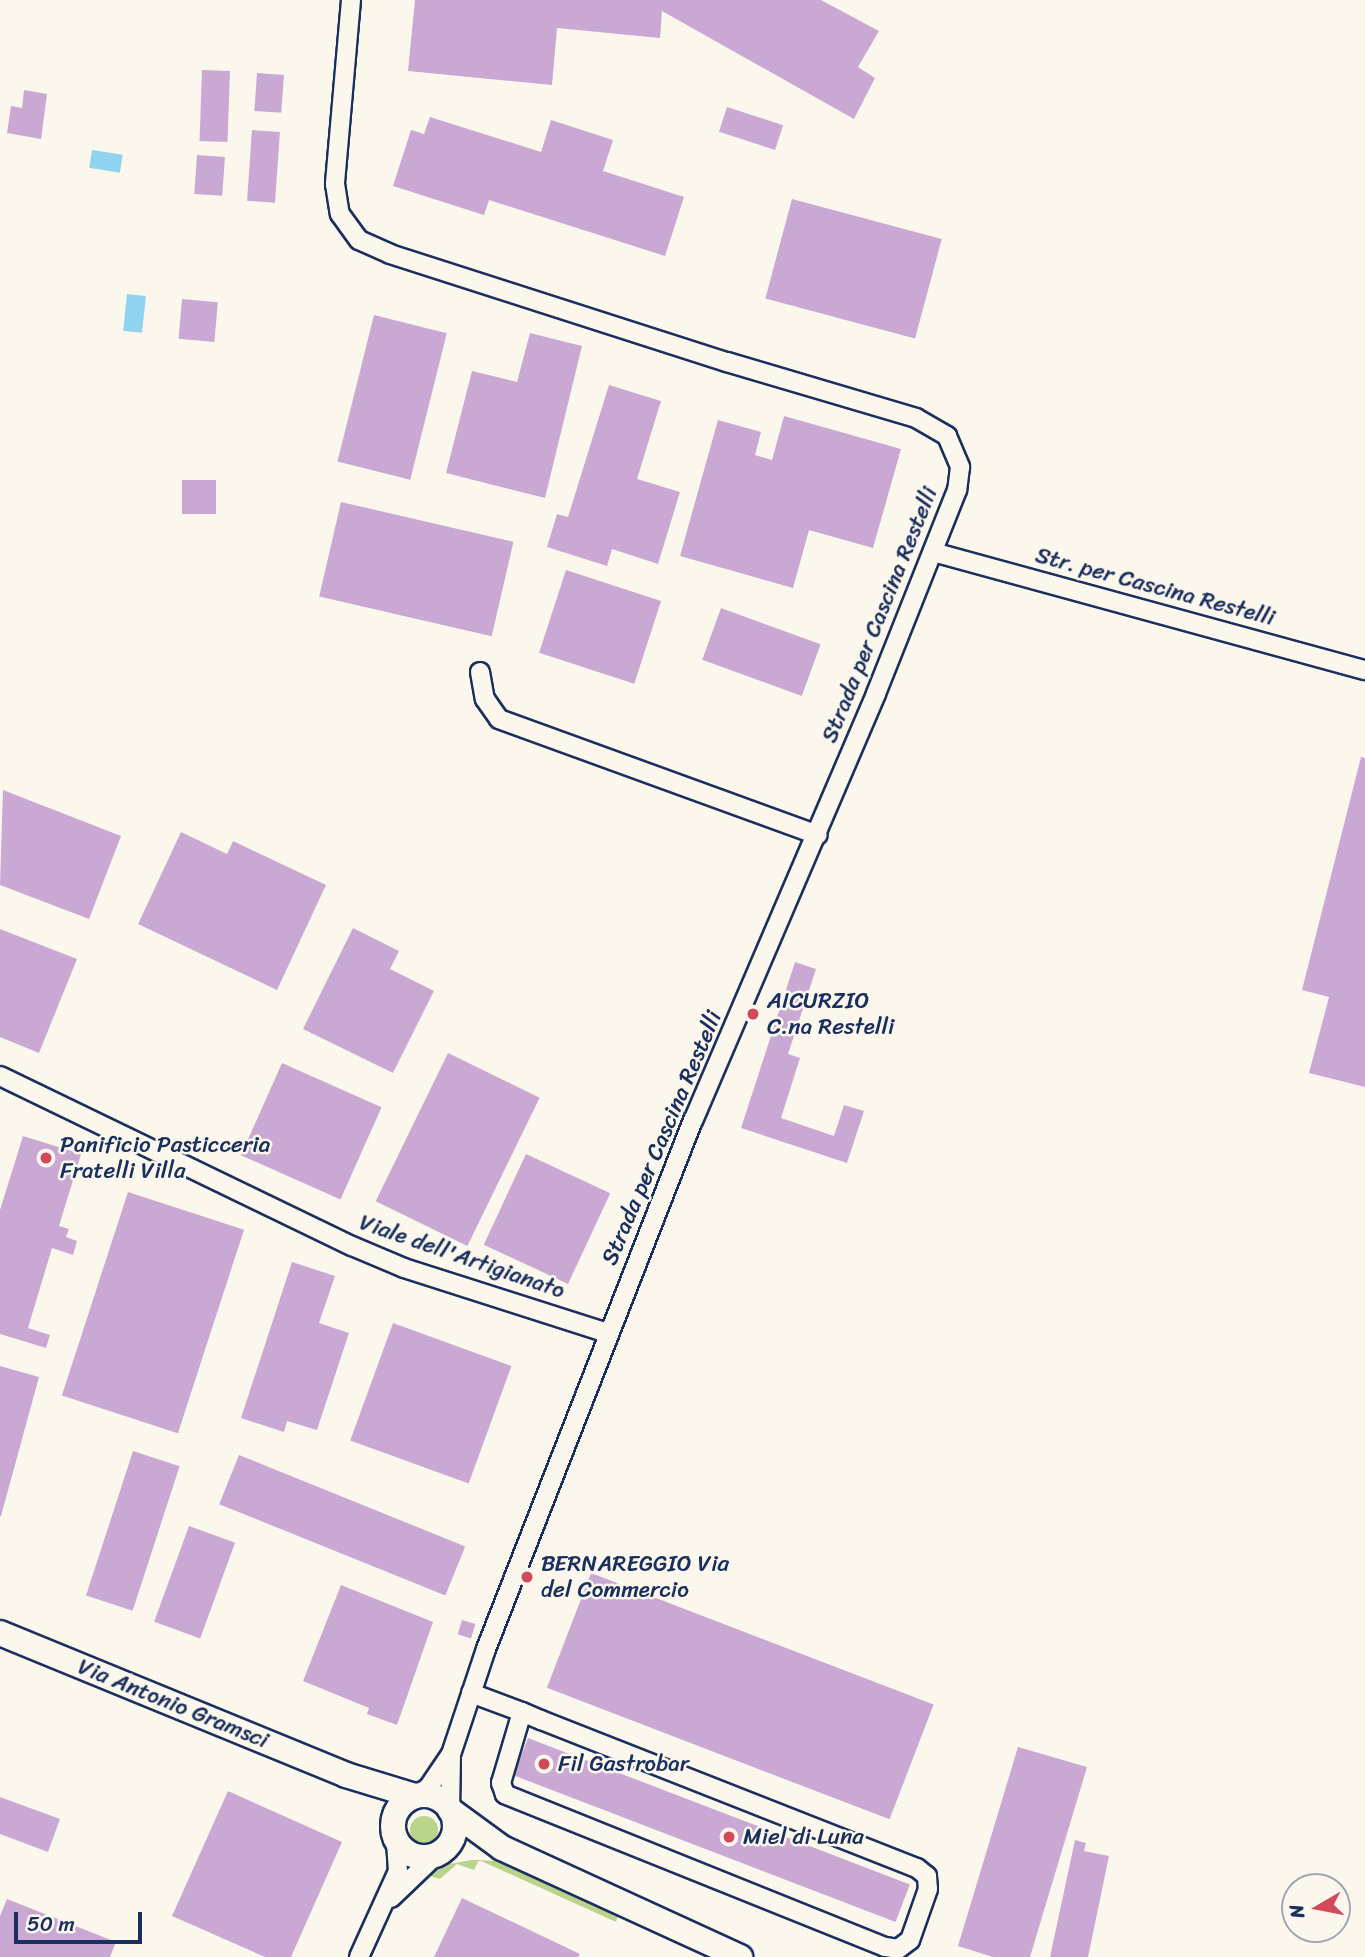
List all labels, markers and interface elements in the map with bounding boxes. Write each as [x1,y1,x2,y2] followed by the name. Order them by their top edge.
[815,482,945,748] street label: Strada per Cascina Restelli
[1032,542,1278,632] street label: Str. per Cascina Restelli
[767,987,896,1041] place label: AICURZIO C.na Restelli
[595,1005,729,1271] street label: Strada per Cascina Restelli
[745,1006,761,1022] marker: AICURZIO C.na Restelli
[60,1131,271,1185] place label: Panificio Pasticceria Fratelli Villa
[38,1150,54,1166] marker: Panificio Pasticceria Fratelli Villa
[355,1209,569,1305] street label: Viale dell'Artigianato
[541,1550,729,1604] place label: BERNAREGGIO Via del Commercio
[519,1569,535,1585] marker: BERNAREGGIO Via del Commercio
[74,1653,272,1755] street label: Via Antonio Gramsci
[558,1750,691,1778] place label: Fil Gastrobar
[536,1756,552,1772] marker: Fil Gastrobar
[743,1823,864,1851] place label: Miel di Luna
[721,1829,737,1845] marker: Miel di Luna
[1281,1873,1351,1943] north arrow
[18,1898,145,1942] scale bar
[1279,1902,1314,1921] text: N
[27,1905,75,1943] text: 50 m

